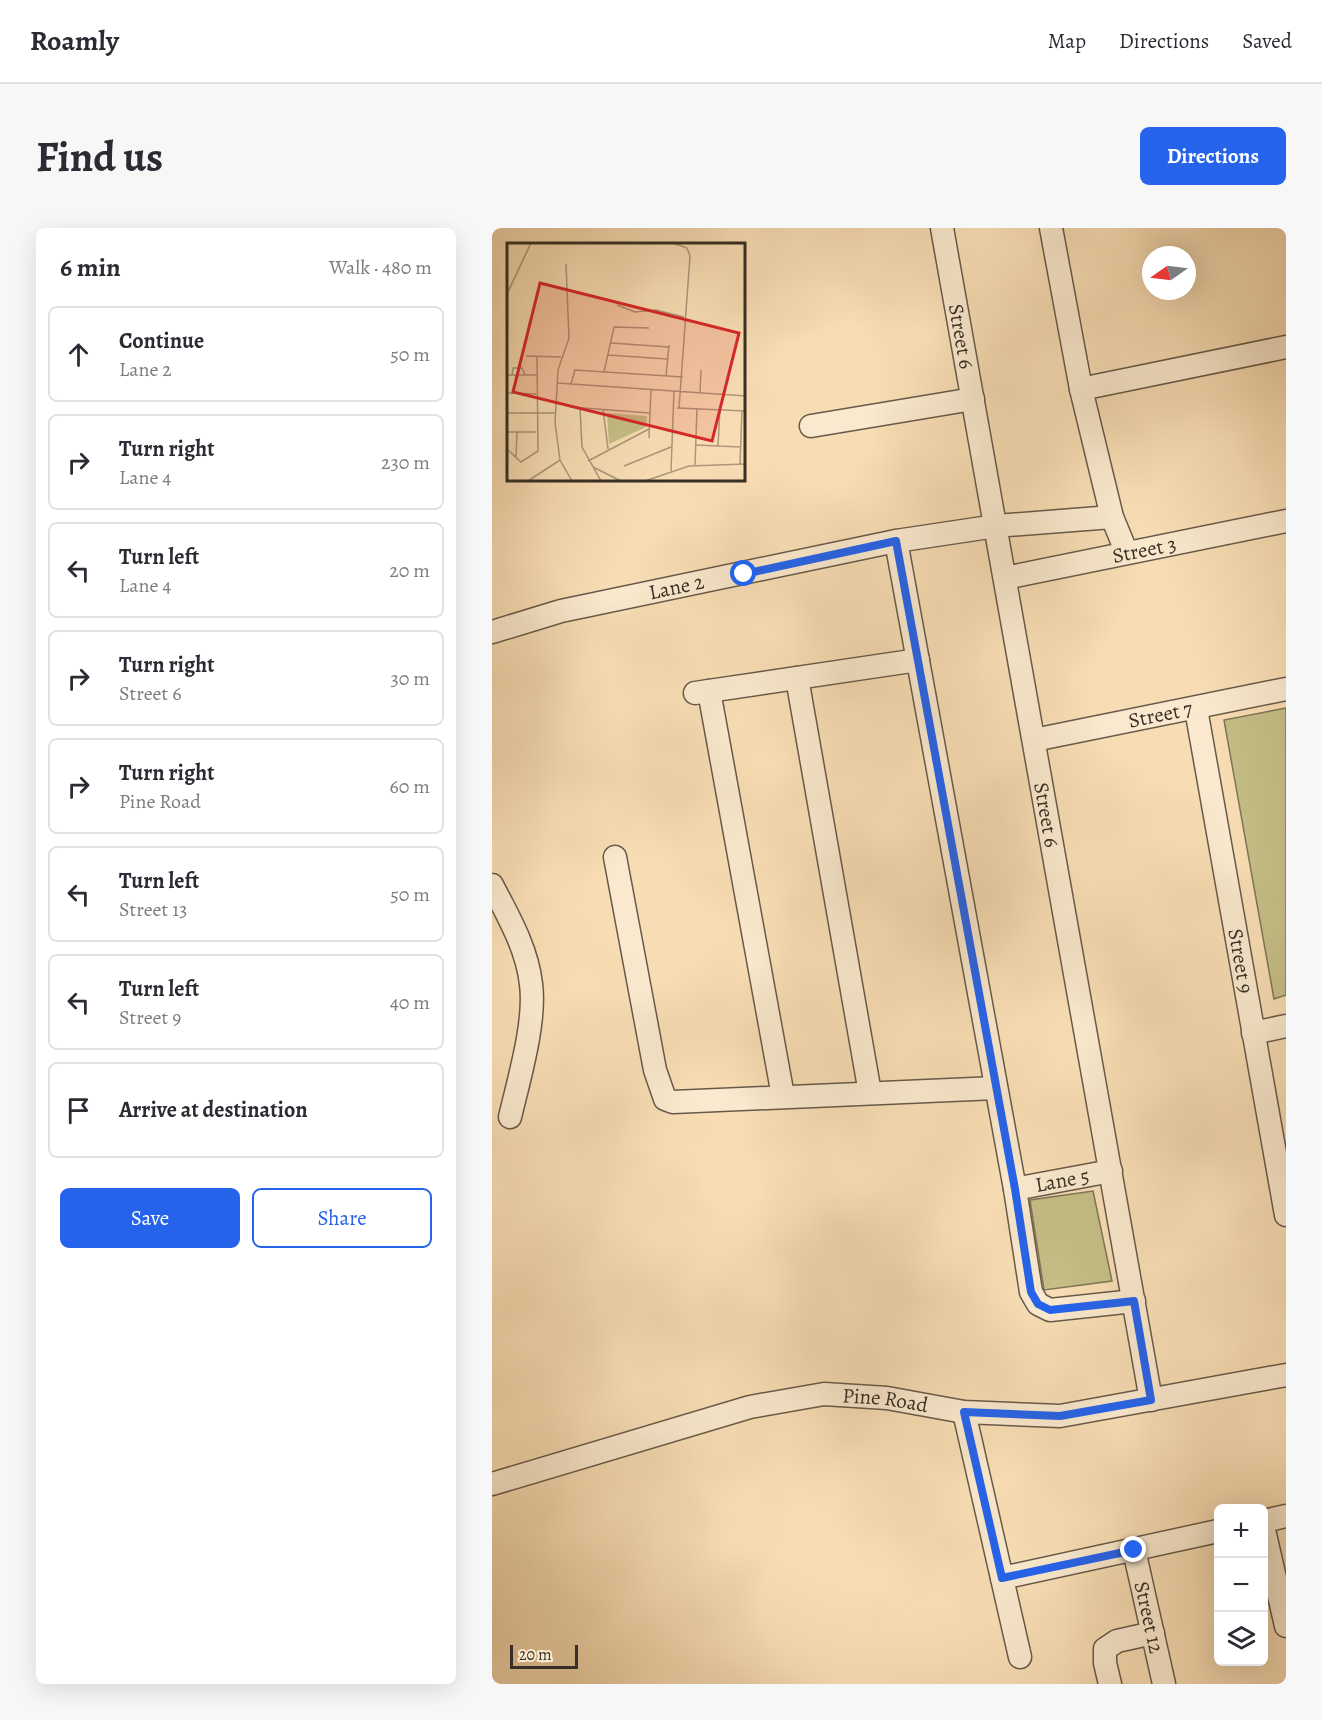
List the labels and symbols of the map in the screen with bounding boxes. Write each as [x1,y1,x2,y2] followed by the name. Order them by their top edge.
[507,243,746,482] inset map
[1142,246,1196,300] north arrow
[942,302,981,371] street label: Street 6
[1110,530,1179,570] street label: Street 3
[730,560,756,586] route start
[646,568,706,606] street label: Lane 2
[1126,694,1195,735] street label: Street 7
[1027,780,1066,850] street label: Street 6
[1221,926,1260,996] street label: Street 9
[1033,1161,1092,1199] street label: Lane 5
[842,1381,931,1419] street label: Pine Road
[1120,1536,1146,1562] route end
[1127,1579,1171,1656] street label: Street 12
[510,1642,578,1670] scale bar

